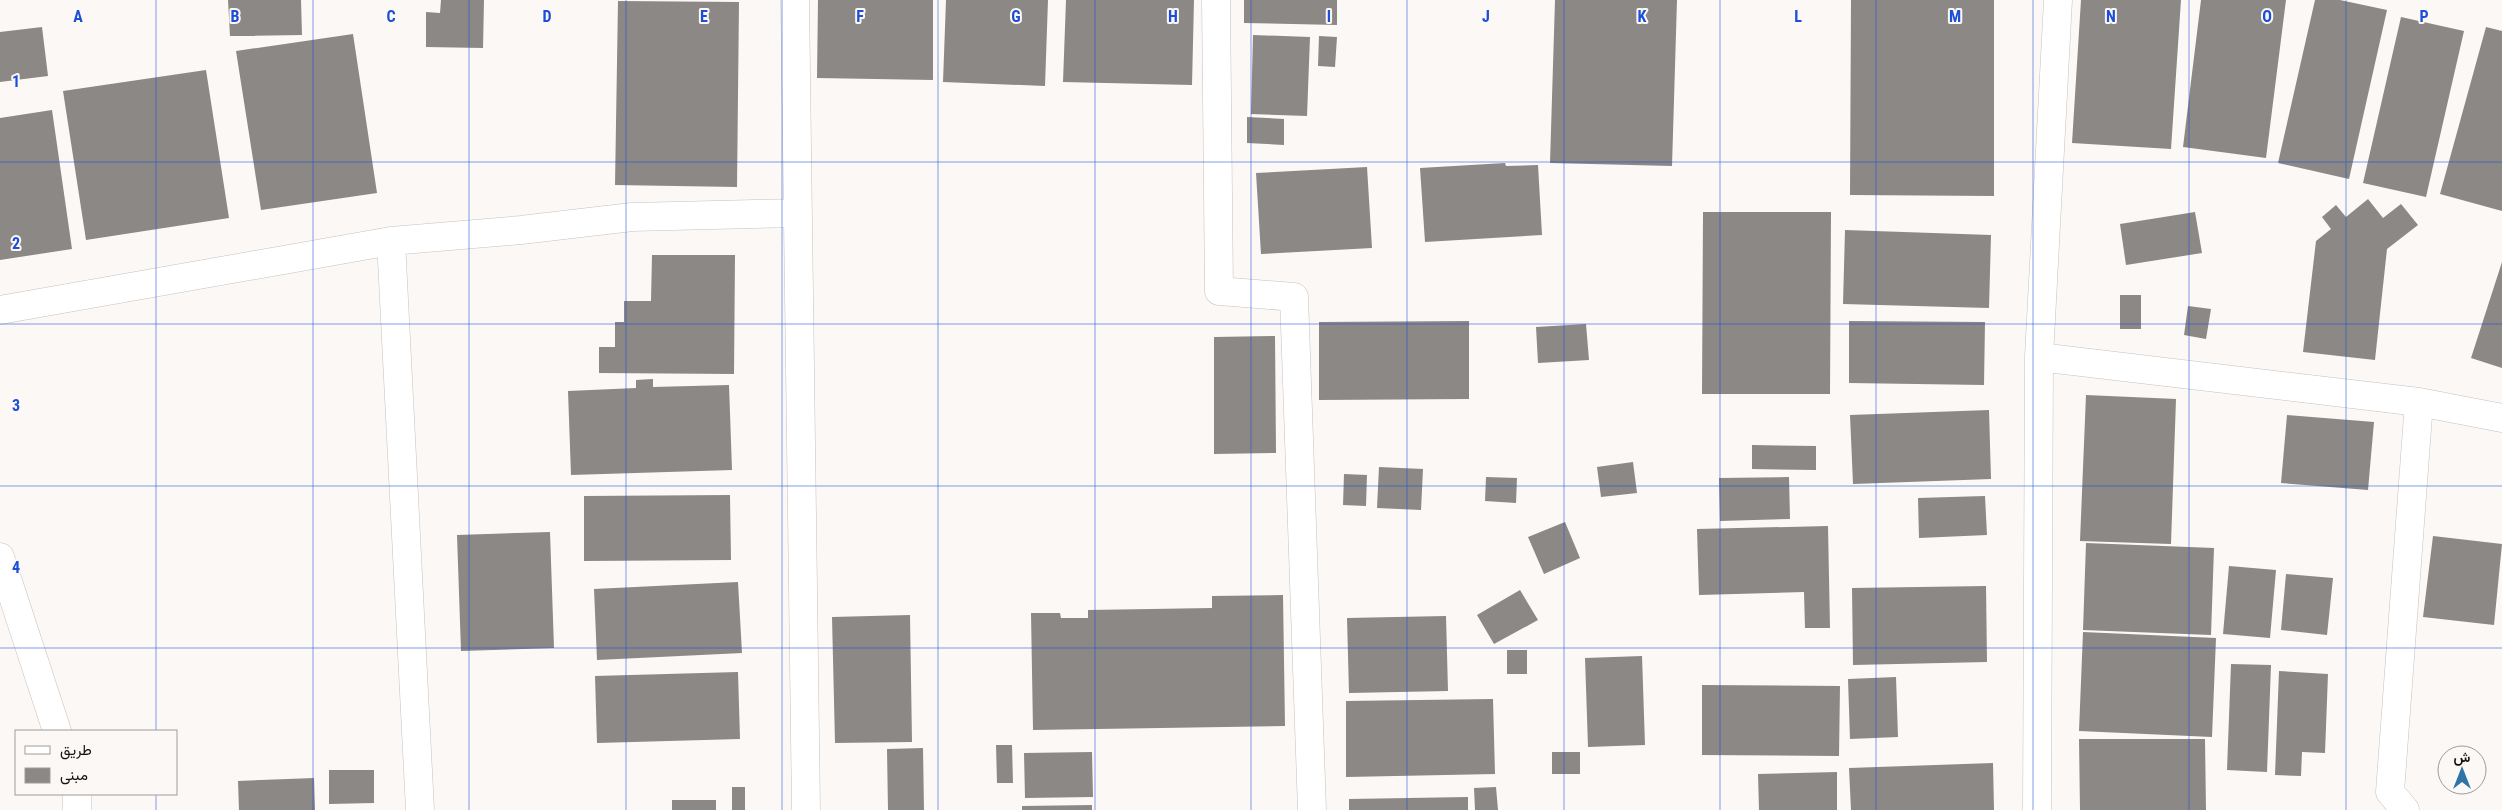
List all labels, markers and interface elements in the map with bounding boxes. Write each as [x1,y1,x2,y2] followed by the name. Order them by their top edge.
[73,7,83,26] text: A
[231,7,240,26] text: B
[386,7,396,26] text: C
[542,7,552,26] text: D
[700,7,708,26] text: E
[856,7,864,26] text: F
[1011,7,1021,26] text: G
[1168,7,1178,26] text: H
[1327,7,1331,26] text: I
[1482,7,1490,26] text: J
[1638,7,1647,26] text: K
[1794,7,1802,26] text: L
[1949,7,1961,26] text: M
[2106,7,2116,26] text: N
[2262,7,2272,26] text: O
[2419,7,2429,26] text: P
[12,72,20,91] text: 1
[12,234,20,253] text: 2
[12,396,20,415] text: 3
[12,558,20,577] text: 4
[15,730,178,795] legend
[60,741,92,760] text: طريق
[2437,745,2487,795] north arrow
[2454,749,2471,766] text: ش
[60,766,88,785] text: مبنى

